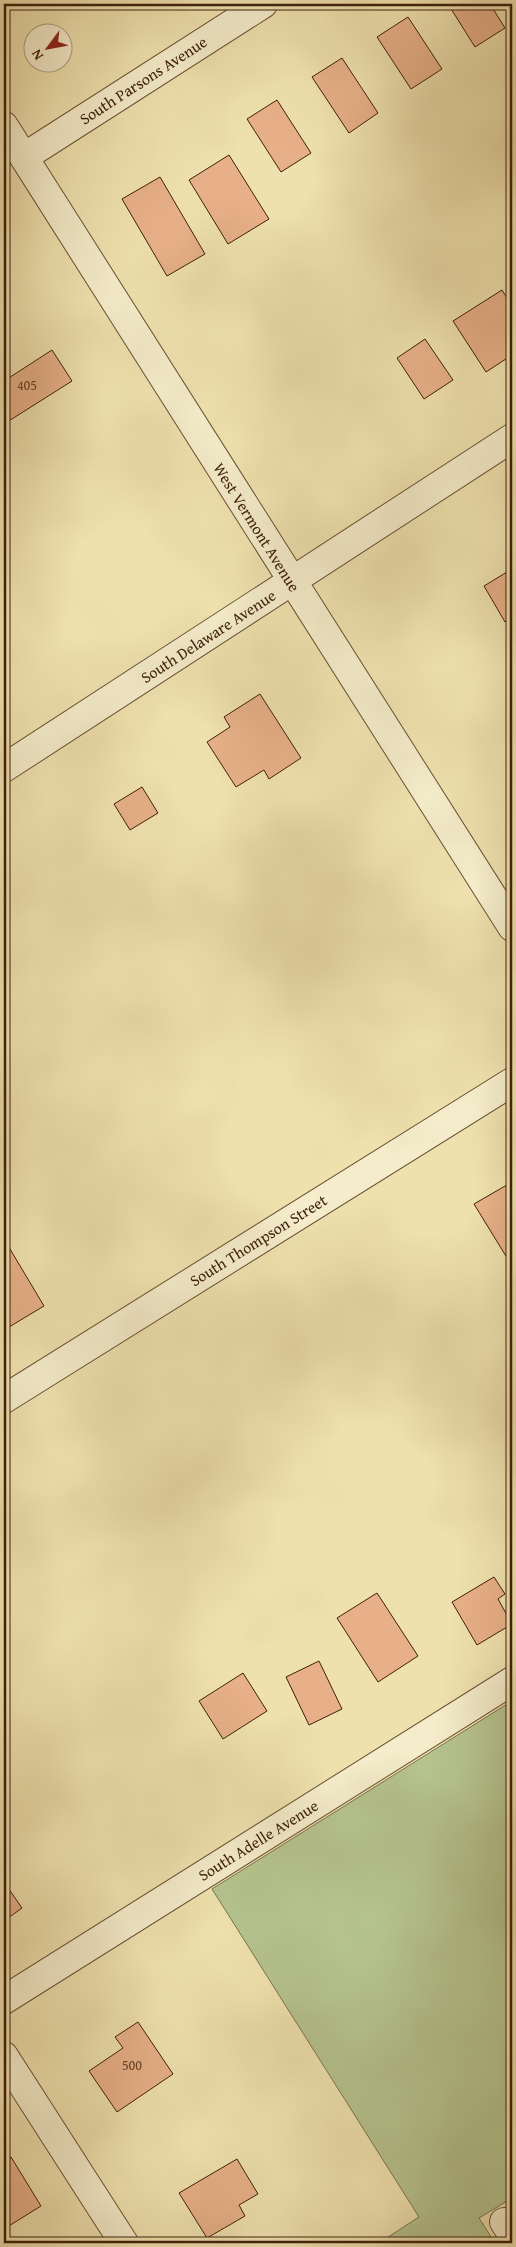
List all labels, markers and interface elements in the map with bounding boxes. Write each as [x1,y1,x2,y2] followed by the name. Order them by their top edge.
[22,22,72,72] north arrow
[74,30,212,130] street label: South Parsons Avenue
[26,45,48,64] text: N
[17,375,37,395] house number: 405
[208,458,306,596] street label: West Vermont Avenue
[136,583,280,689] street label: South Delaware Avenue
[185,1188,332,1292] street label: South Thompson Street
[193,1793,323,1887] street label: South Adelle Avenue
[122,2055,142,2075] house number: 500

